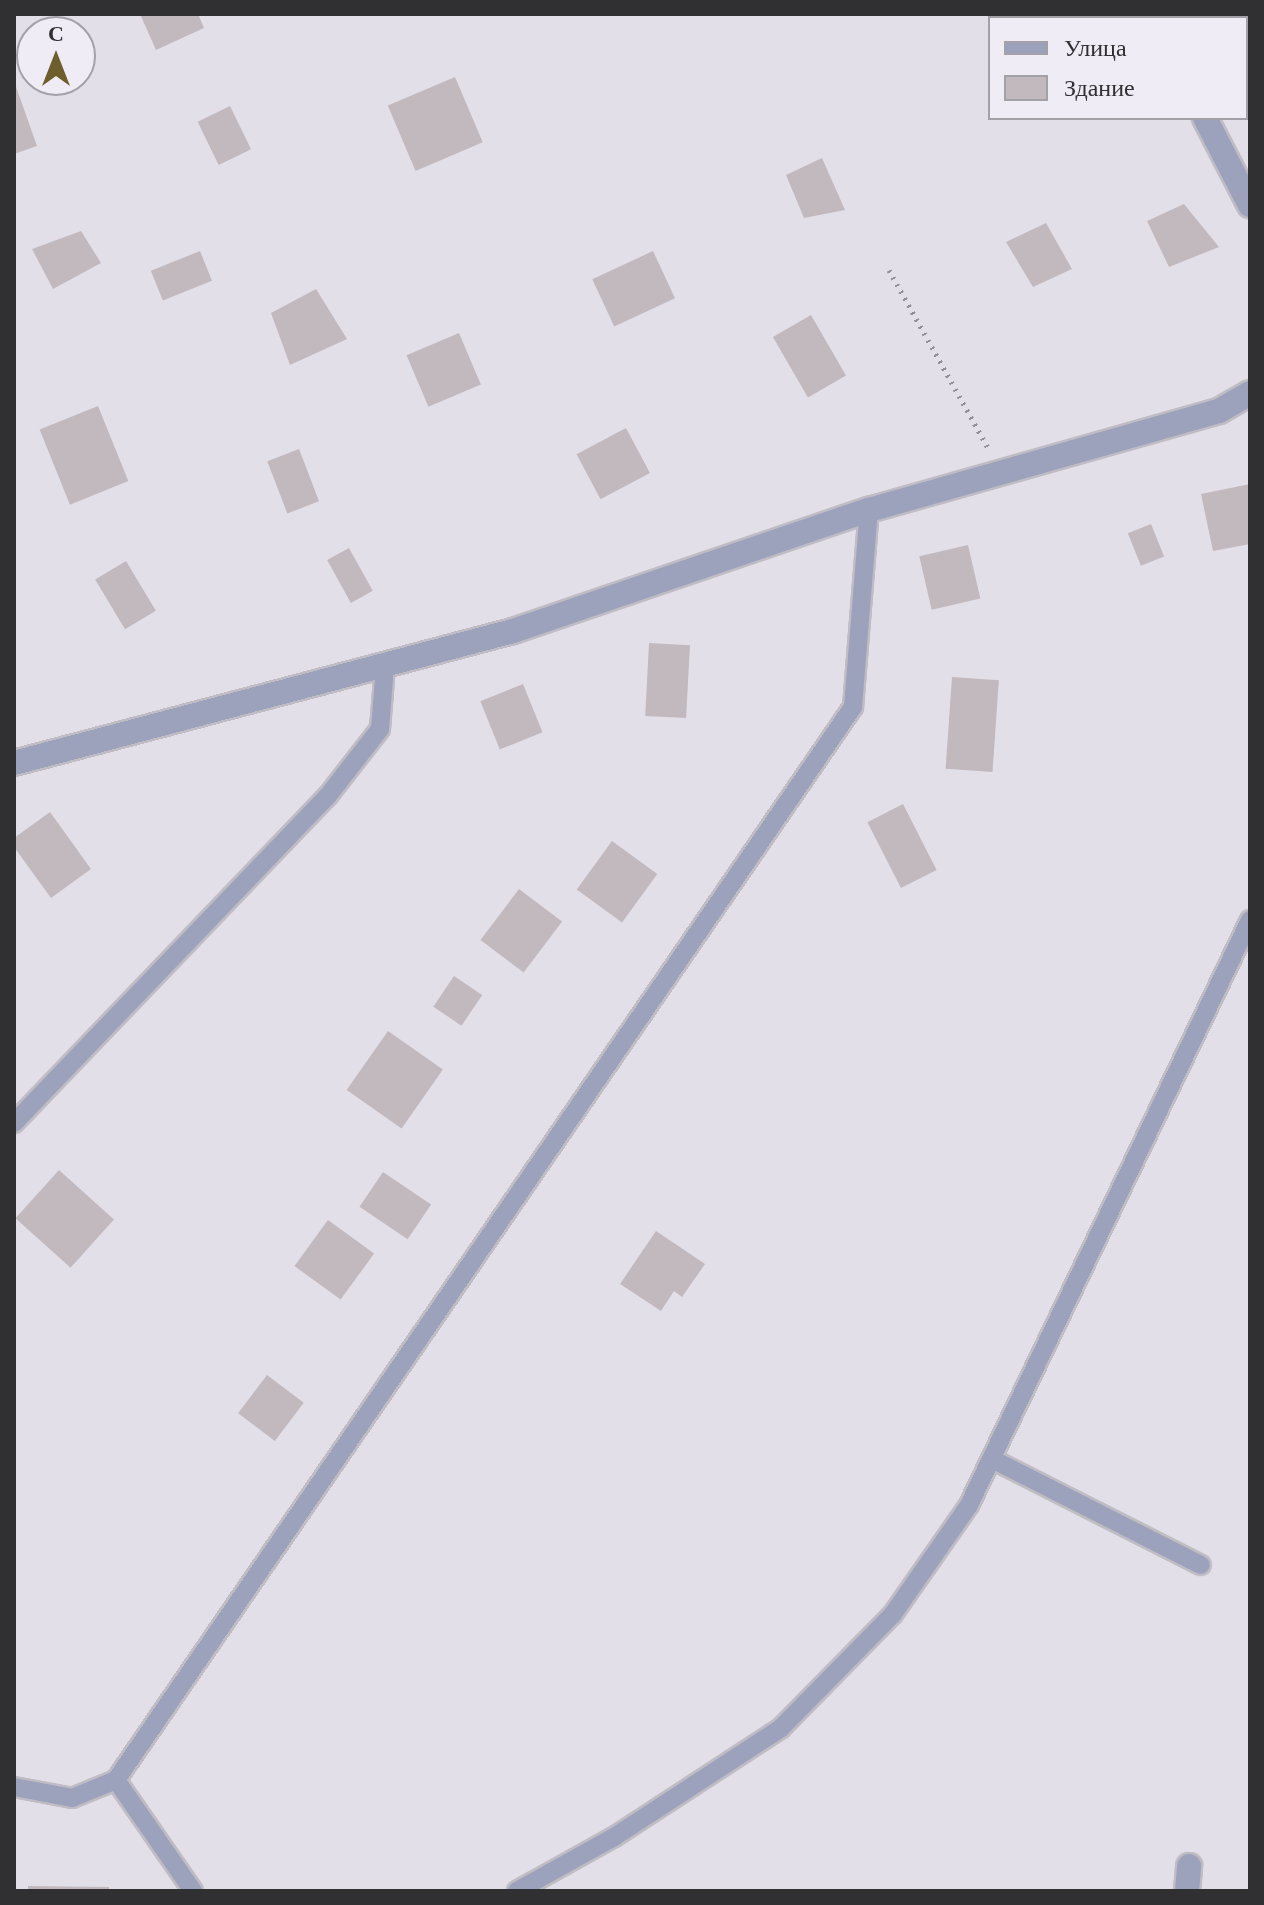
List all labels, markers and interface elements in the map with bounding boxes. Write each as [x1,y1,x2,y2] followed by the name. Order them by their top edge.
[16,16,96,96] north arrow
[988,16,1248,120] legend
[48,21,64,46] text: С
[1064,35,1127,61] text: Улица
[1064,75,1135,101] text: Здание

